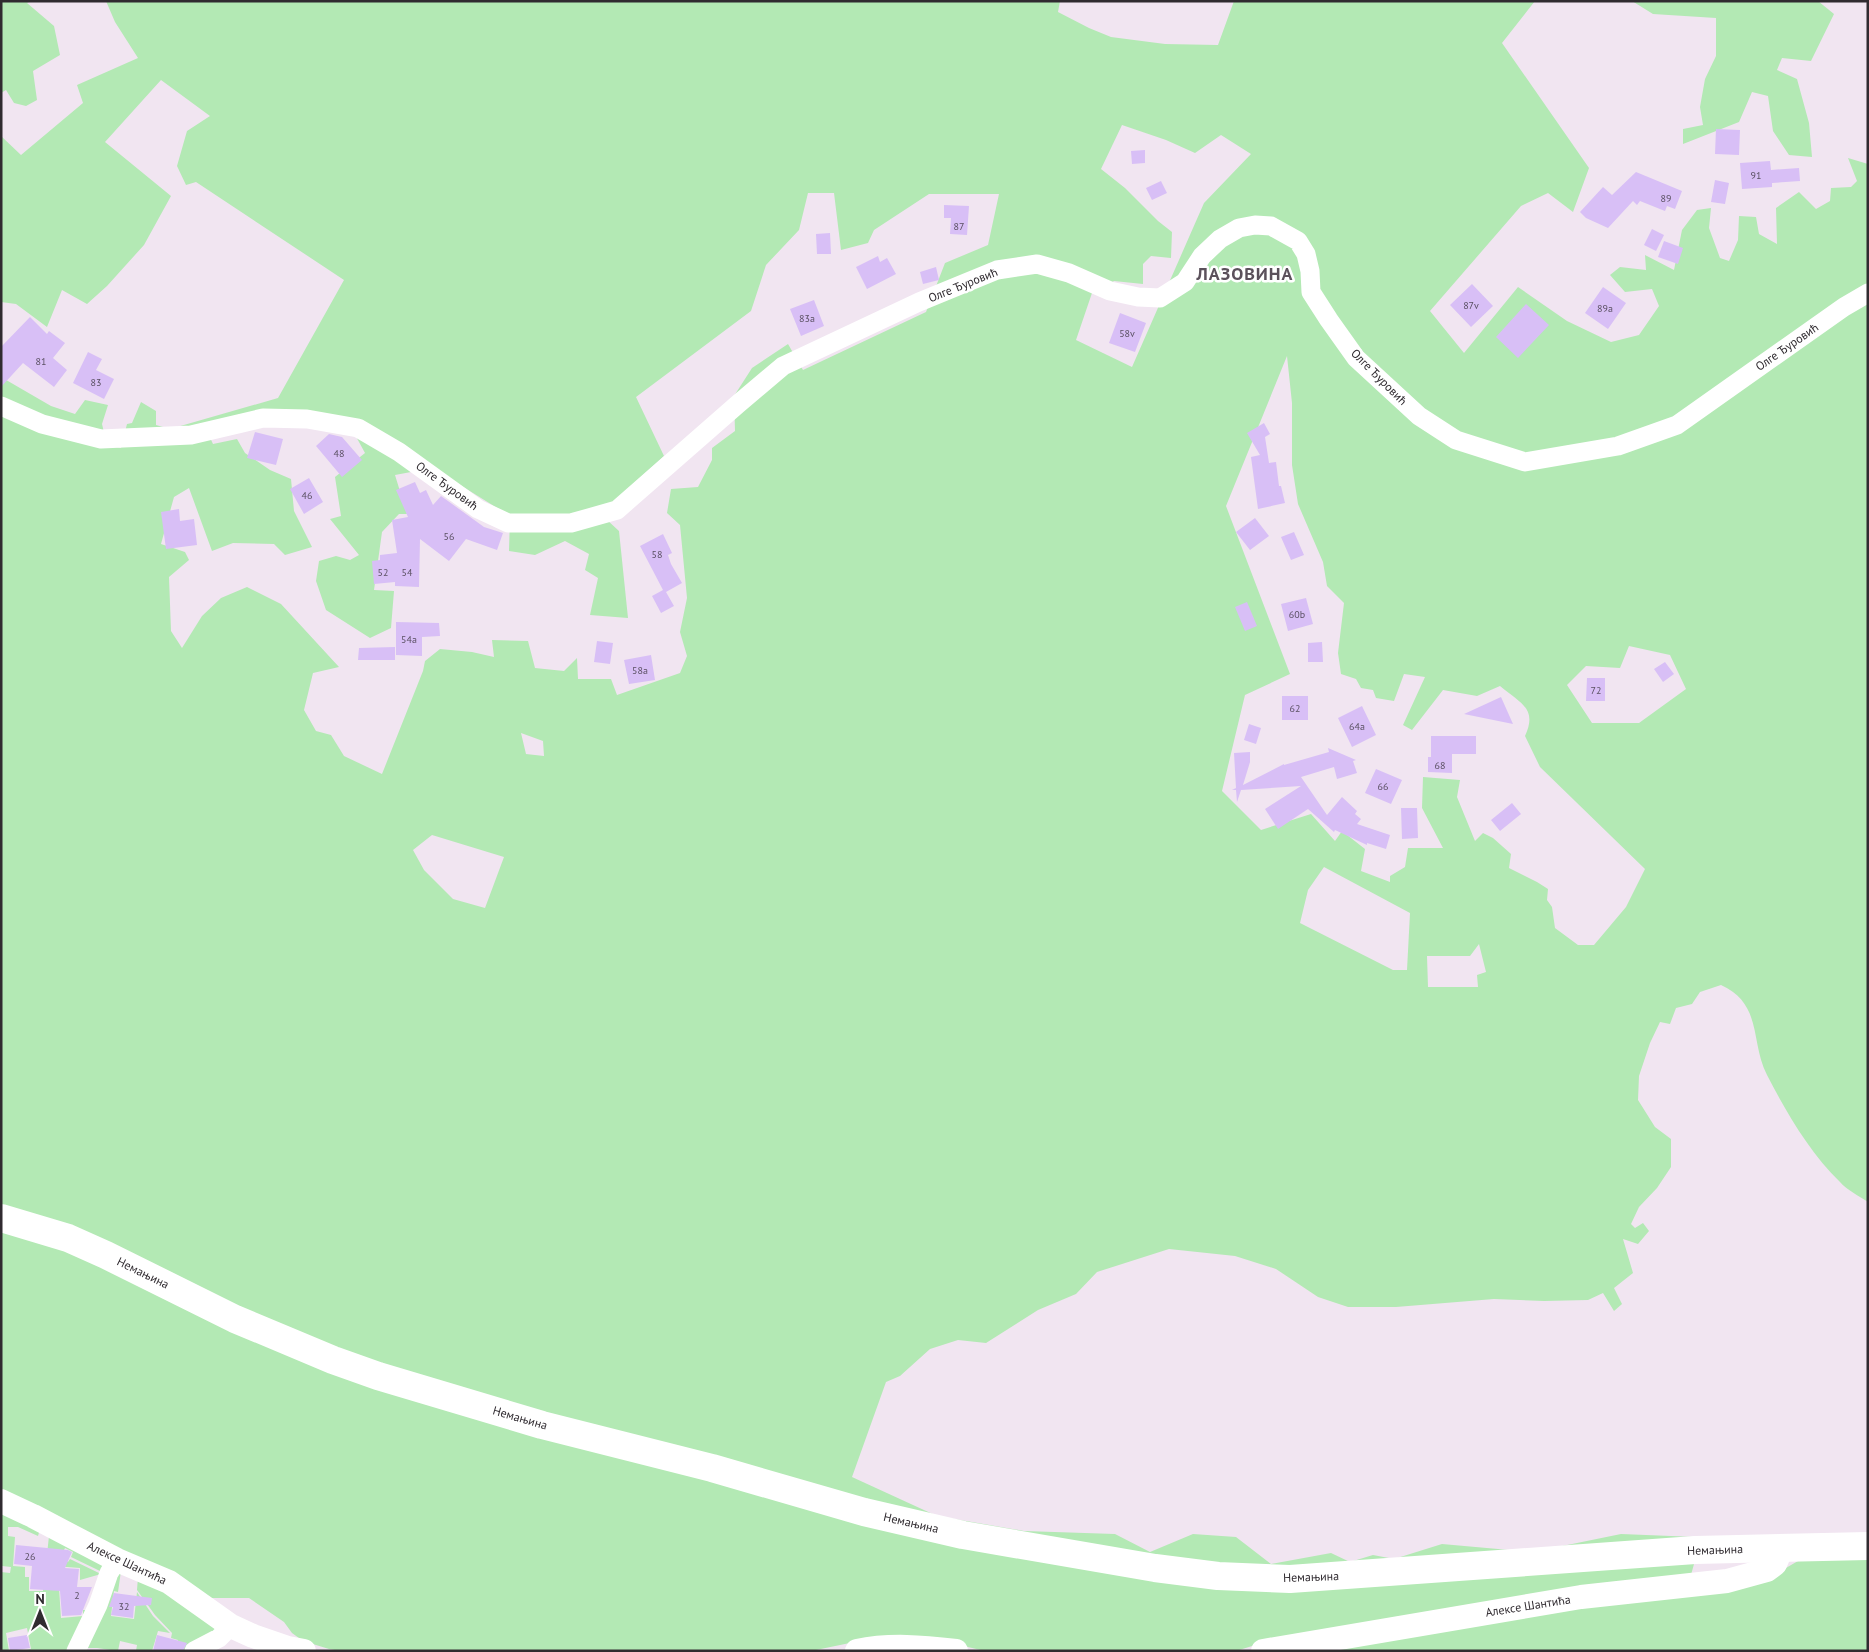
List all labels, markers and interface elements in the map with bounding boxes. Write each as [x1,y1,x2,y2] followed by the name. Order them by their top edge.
[1751,169,1761,182] house number: 91
[1661,192,1671,205] house number: 89
[954,220,964,233] house number: 87
[1196,262,1293,285] district label: ЛАЗОВИНА
[926,264,1000,305] street label: Олге Ђуровић
[1463,299,1479,312] house number: 87v
[1597,302,1613,315] house number: 89a
[799,312,815,325] house number: 83a
[1752,319,1821,374] street label: Олге Ђуровић
[1119,327,1135,340] house number: 58v
[1348,345,1411,408] street label: Олге Ђуровић
[36,355,46,368] house number: 81
[91,376,101,389] house number: 83
[334,447,344,460] house number: 48
[413,458,481,513] street label: Олге Ђуровић
[302,489,312,502] house number: 46
[444,530,454,543] house number: 56
[652,548,662,561] house number: 58
[378,566,388,579] house number: 52
[402,566,413,579] house number: 54
[1289,608,1305,621] house number: 60b
[401,633,417,646] house number: 54a
[632,664,648,677] house number: 58a
[1591,684,1601,697] house number: 72
[1290,702,1300,715] house number: 62
[1349,720,1365,733] house number: 64a
[1435,759,1445,772] house number: 68
[1378,780,1388,793] house number: 66
[115,1254,172,1292] street label: Немањина
[491,1403,549,1432] street label: Немањина
[882,1509,940,1536] street label: Немањина
[85,1538,169,1588] street label: Алексе Шантића
[1687,1541,1743,1558] street label: Немањина
[25,1550,35,1563] house number: 26
[1283,1568,1339,1585] street label: Немањина
[15,1587,65,1637] north arrow
[74,1589,80,1602] house number: 2
[35,1590,45,1608] text: N
[1484,1591,1572,1620] street label: Алексе Шантића
[119,1600,129,1613] house number: 32

